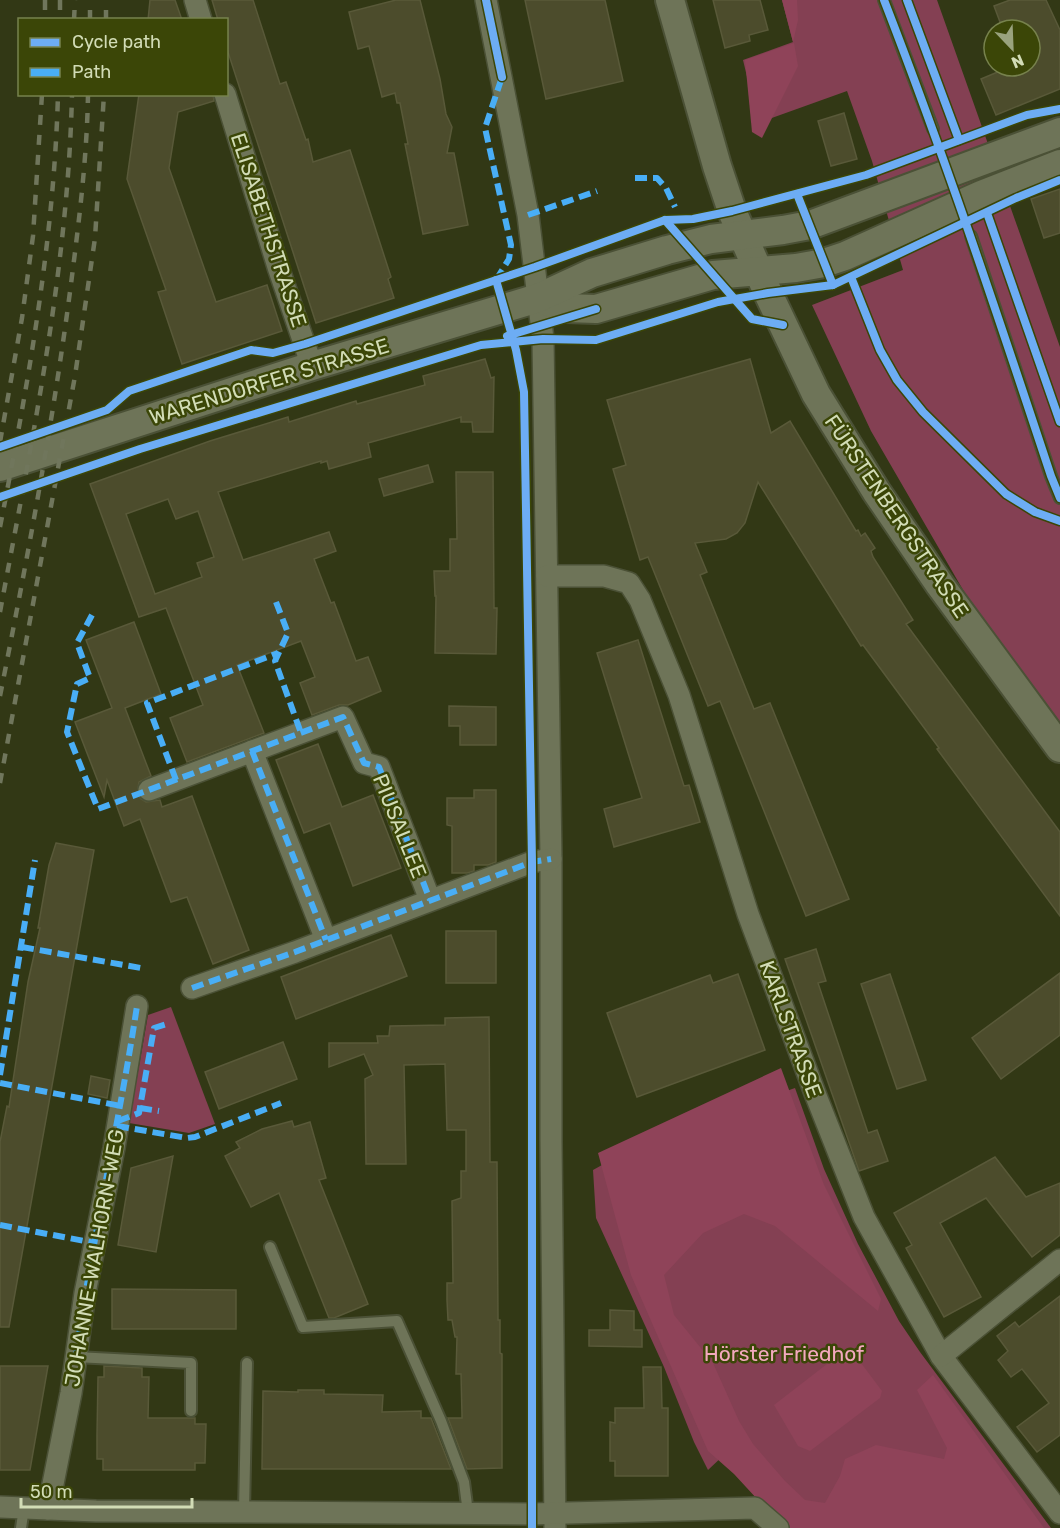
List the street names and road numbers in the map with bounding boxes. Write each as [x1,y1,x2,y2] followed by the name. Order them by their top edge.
[226,130,312,330] street label: ELISABETHSTRASSE
[146,333,392,429] street label: WARENDORFER STRASSE
[820,410,974,622] street label: FÜRSTENBERGSTRASSE
[368,770,432,882] street label: PIUSALLEE
[755,957,827,1101] street label: KARLSTRASSE
[59,1127,129,1389] street label: JOHANNE-WALHORN-WEG

